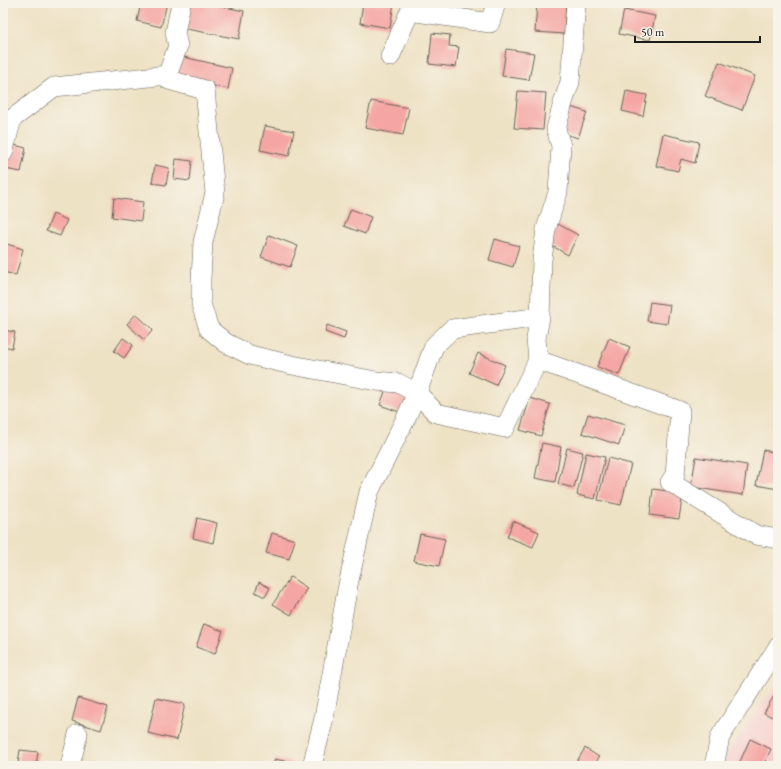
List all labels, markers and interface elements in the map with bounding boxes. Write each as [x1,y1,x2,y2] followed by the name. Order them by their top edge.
[635,18,760,44] scale bar
[641,24,665,40] text: 50 m

